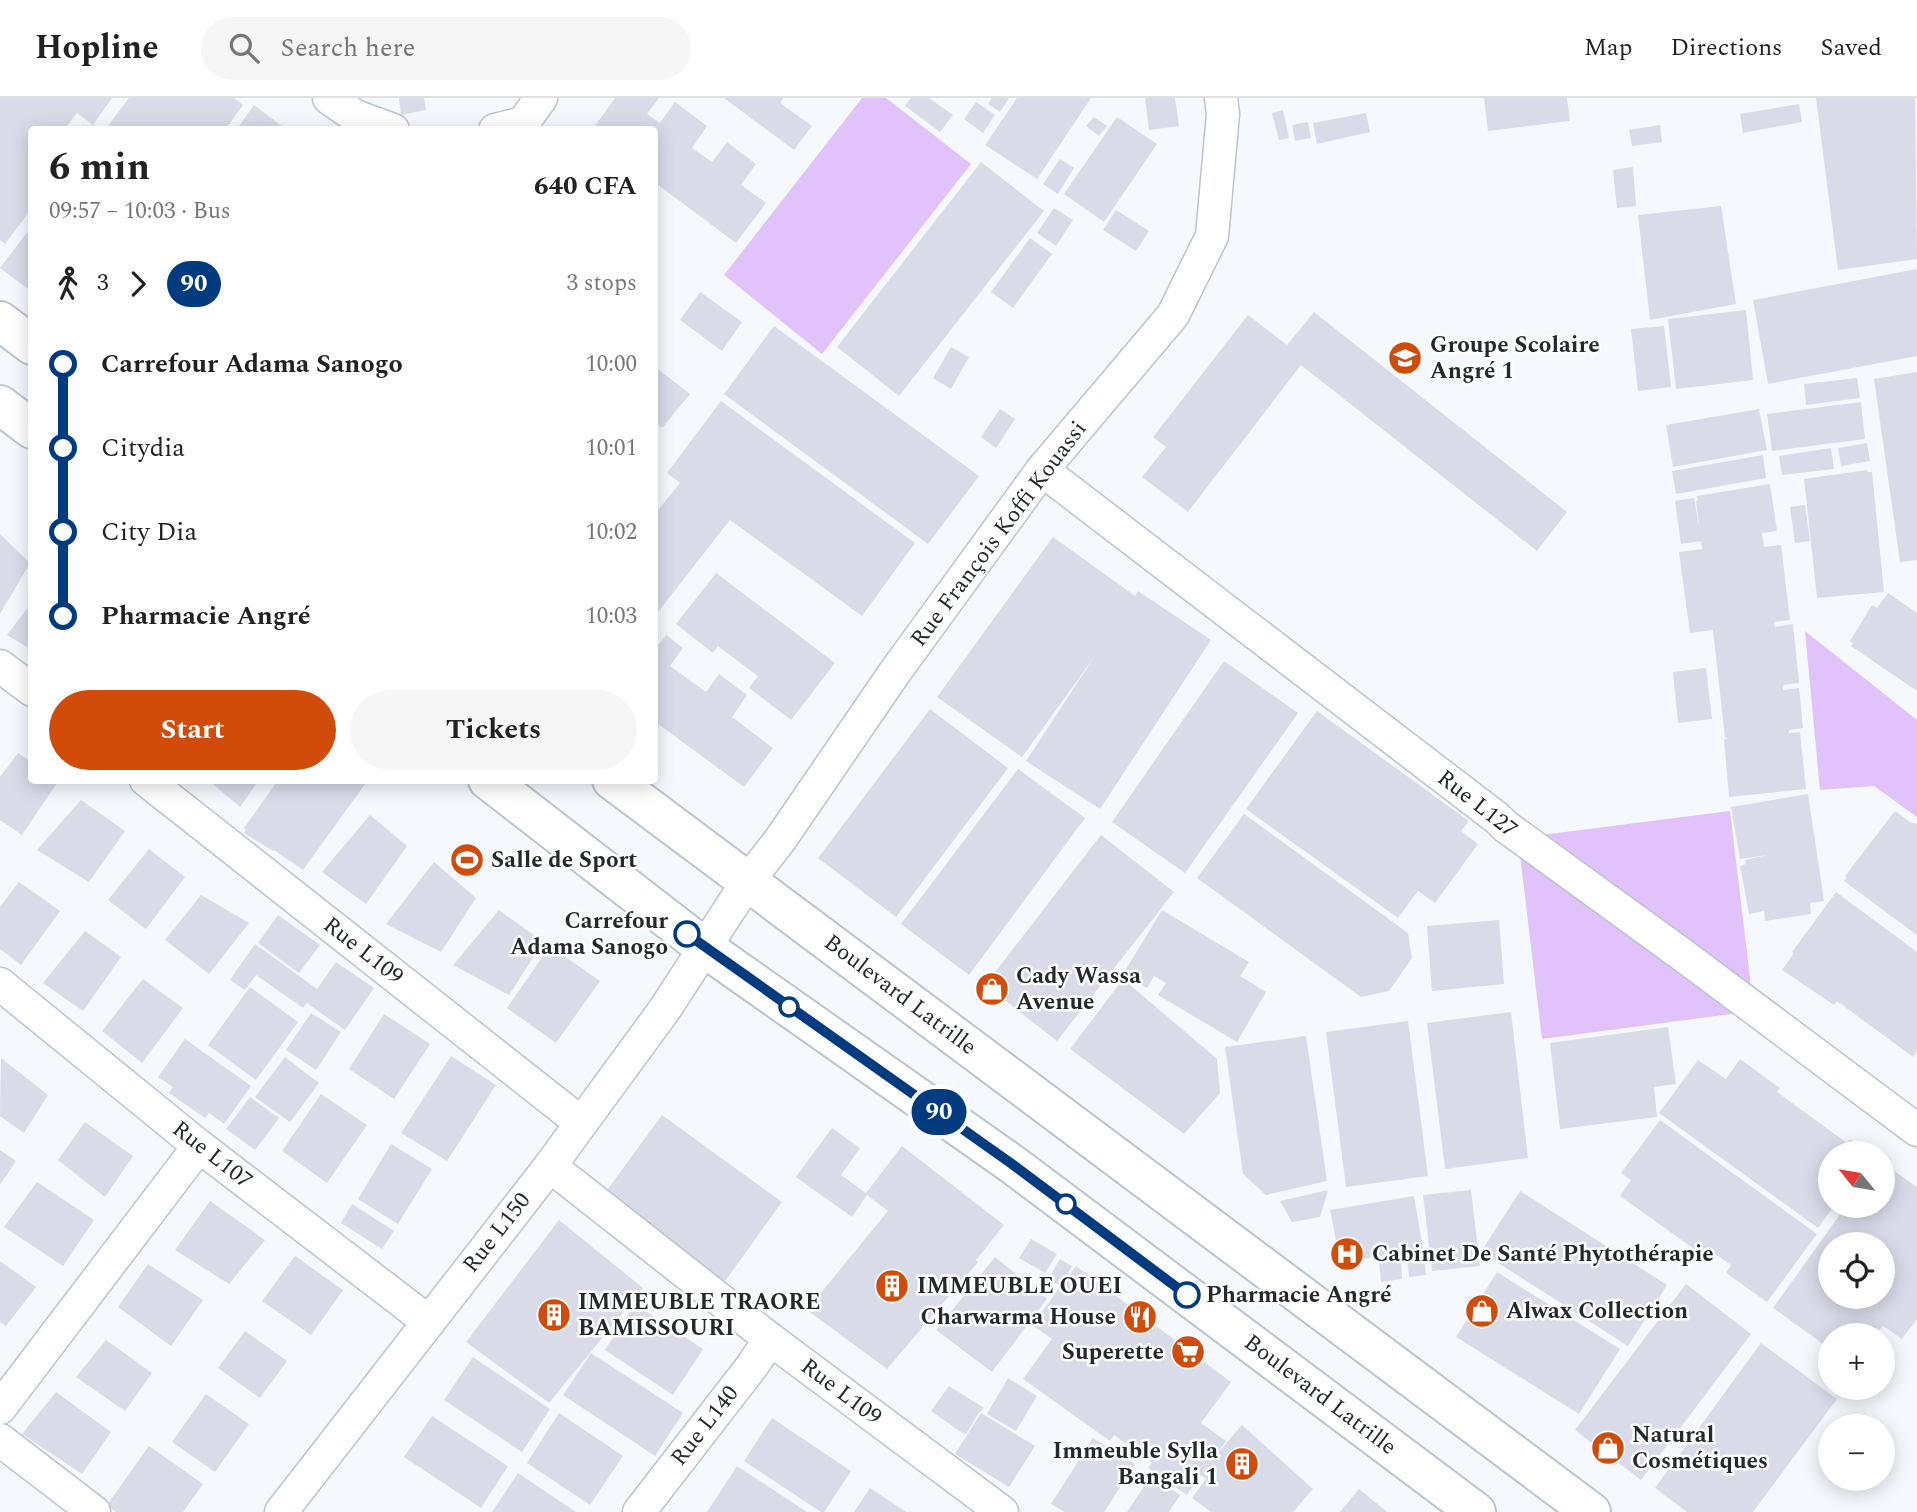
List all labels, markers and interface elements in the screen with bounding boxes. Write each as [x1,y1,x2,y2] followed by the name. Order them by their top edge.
[201,17,691,80] search box
[35,23,159,73] text: Hopline
[281,28,415,68] text: Search here
[225,29,263,67] icon: search
[1584,30,1632,66] text: Map
[1670,30,1782,66] text: Directions
[1820,30,1882,66] text: Saved
[49,139,150,197] text: 6 min
[534,166,637,206] text: 640 CFA
[49,194,231,229] text: 09:57 – 10:03 · Bus
[49,265,87,303] icon: walk
[119,265,157,303] icon: forward
[97,266,109,301] text: 3
[181,266,207,302] text: 90
[567,266,637,301] text: 3 stops
[1430,328,1600,389] place label: Groupe Scolaire Angré 1
[1386,339,1424,377] school or university icon: Groupe Scolaire Angré 1
[101,344,403,384] text: Carrefour Adama Sanogo
[585,347,637,382] text: 10:00
[902,413,1096,655] street label: Rue François Koffi Kouassi
[101,428,185,468] text: Citydia
[585,431,637,466] text: 10:01
[101,512,197,552] text: City Dia
[585,515,637,550] text: 10:02
[101,596,311,636] text: Pharmacie Angré
[585,599,637,634] text: 10:03
[49,690,336,770] button: Start
[350,690,637,770] button: Tickets
[1429,761,1525,847] street label: Rue L127
[448,841,486,879] sports icon: Salle de Sport
[491,843,637,878] place label: Salle de Sport
[510,904,668,965] place label: Carrefour Adama Sanogo
[315,908,411,994] street label: Rue L109
[674,921,700,947] marker: Carrefour Adama Sanogo
[816,926,984,1064] street label: Boulevard Latrille
[1016,959,1141,1020] place label: Cady Wassa Avenue
[973,970,1011,1008] shop icon: Cady Wassa Avenue
[779,997,799,1017] unlabelled marker
[908,1089,970,1135] line badge: 90
[926,1094,952,1130] text: 90
[164,1112,260,1198] street label: Rue L107
[1818,1141,1895,1218] north arrow
[1818,1141,1895,1491] map controls
[454,1185,540,1281] street label: Rue L150
[1056,1194,1076,1214] unlabelled marker
[1818,1232,1895,1309] button: locate
[1328,1235,1366,1273] hospital icon: Cabinet De Santé Phytothérapie
[1372,1237,1714,1272] place label: Cabinet De Santé Phytothérapie
[873,1267,911,1305] building icon: IMMEUBLE OUEI
[917,1269,1122,1304] place label: IMMEUBLE OUEI
[1206,1278,1392,1313] place label: Pharmacie Angré
[1174,1282,1200,1308] marker: Pharmacie Angré
[578,1285,821,1346] place label: IMMEUBLE TRAORE BAMISSOURI
[1463,1292,1501,1330] shop icon: Alwax Collection
[1506,1294,1688,1329] place label: Alwax Collection
[535,1296,573,1334] building icon: IMMEUBLE TRAORE BAMISSOURI
[1121,1298,1159,1336] restaurant icon: Charwarma House
[920,1300,1116,1335] place label: Charwarma House
[1818,1323,1895,1400] button: +
[1236,1326,1404,1464] street label: Boulevard Latrille
[1169,1333,1207,1371] supermarket icon: Superette
[1062,1335,1164,1370] place label: Superette
[793,1350,889,1434] street label: Rue L109
[662,1378,748,1474] street label: Rue L140
[1818,1414,1895,1491] button: −
[1632,1418,1768,1479] place label: Natural Cosmétiques
[1589,1429,1627,1467] shop icon: Natural Cosmétiques
[1053,1434,1218,1495] place label: Immeuble Sylla Bangali 1
[1223,1445,1261,1483] building icon: Immeuble Sylla Bangali 1

